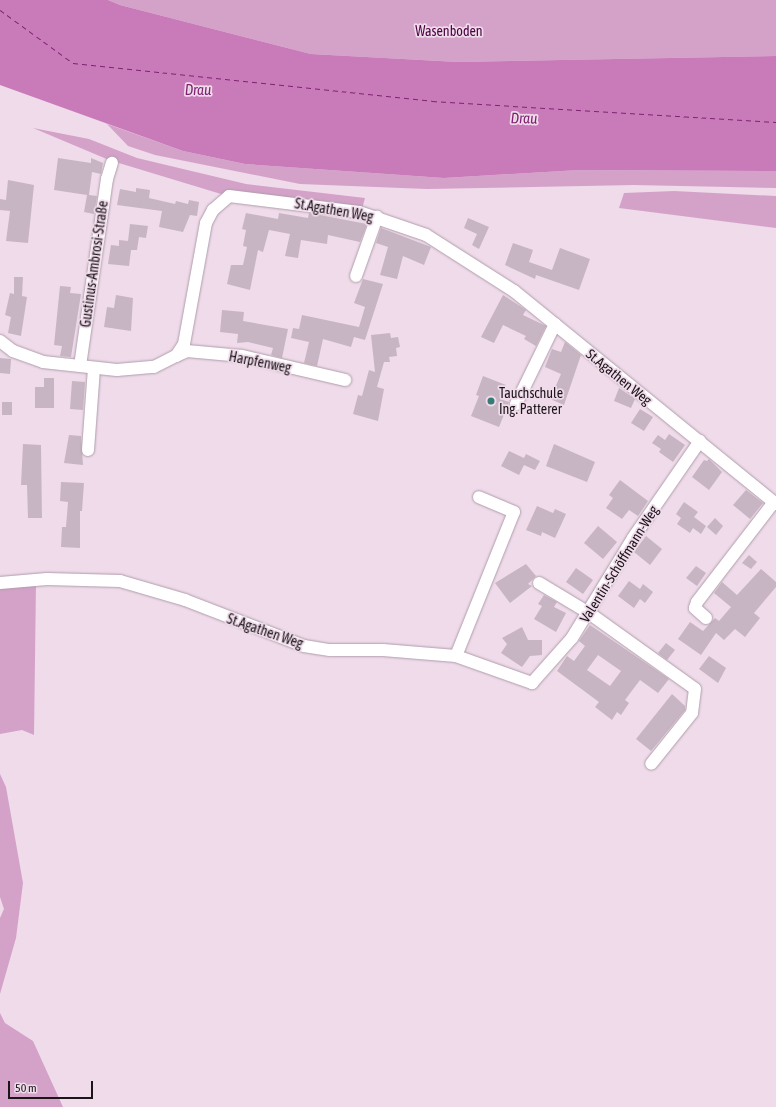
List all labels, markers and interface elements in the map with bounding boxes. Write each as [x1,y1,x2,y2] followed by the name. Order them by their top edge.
[415,23,483,39] park label: Wasenboden
[185,81,211,99] water label: Drau
[511,109,537,127] water label: Drau
[293,195,375,225] street label: St.Agathen Weg
[77,200,111,328] street label: Gustinus-Ambrosi-Straße
[583,345,655,409] street label: St.Agathen Weg
[227,348,293,376] street label: Harpfenweg
[499,385,563,418] place label: Tauchschule Ing. Patterer
[486,396,496,406] marker: Tauchschule Ing. Patterer
[576,502,662,626] street label: Valentin-Schöffmann-Weg
[225,610,305,652] street label: St.Agathen Weg
[10,1073,95,1099] scale bar
[15,1081,37,1095] text: 50 m

